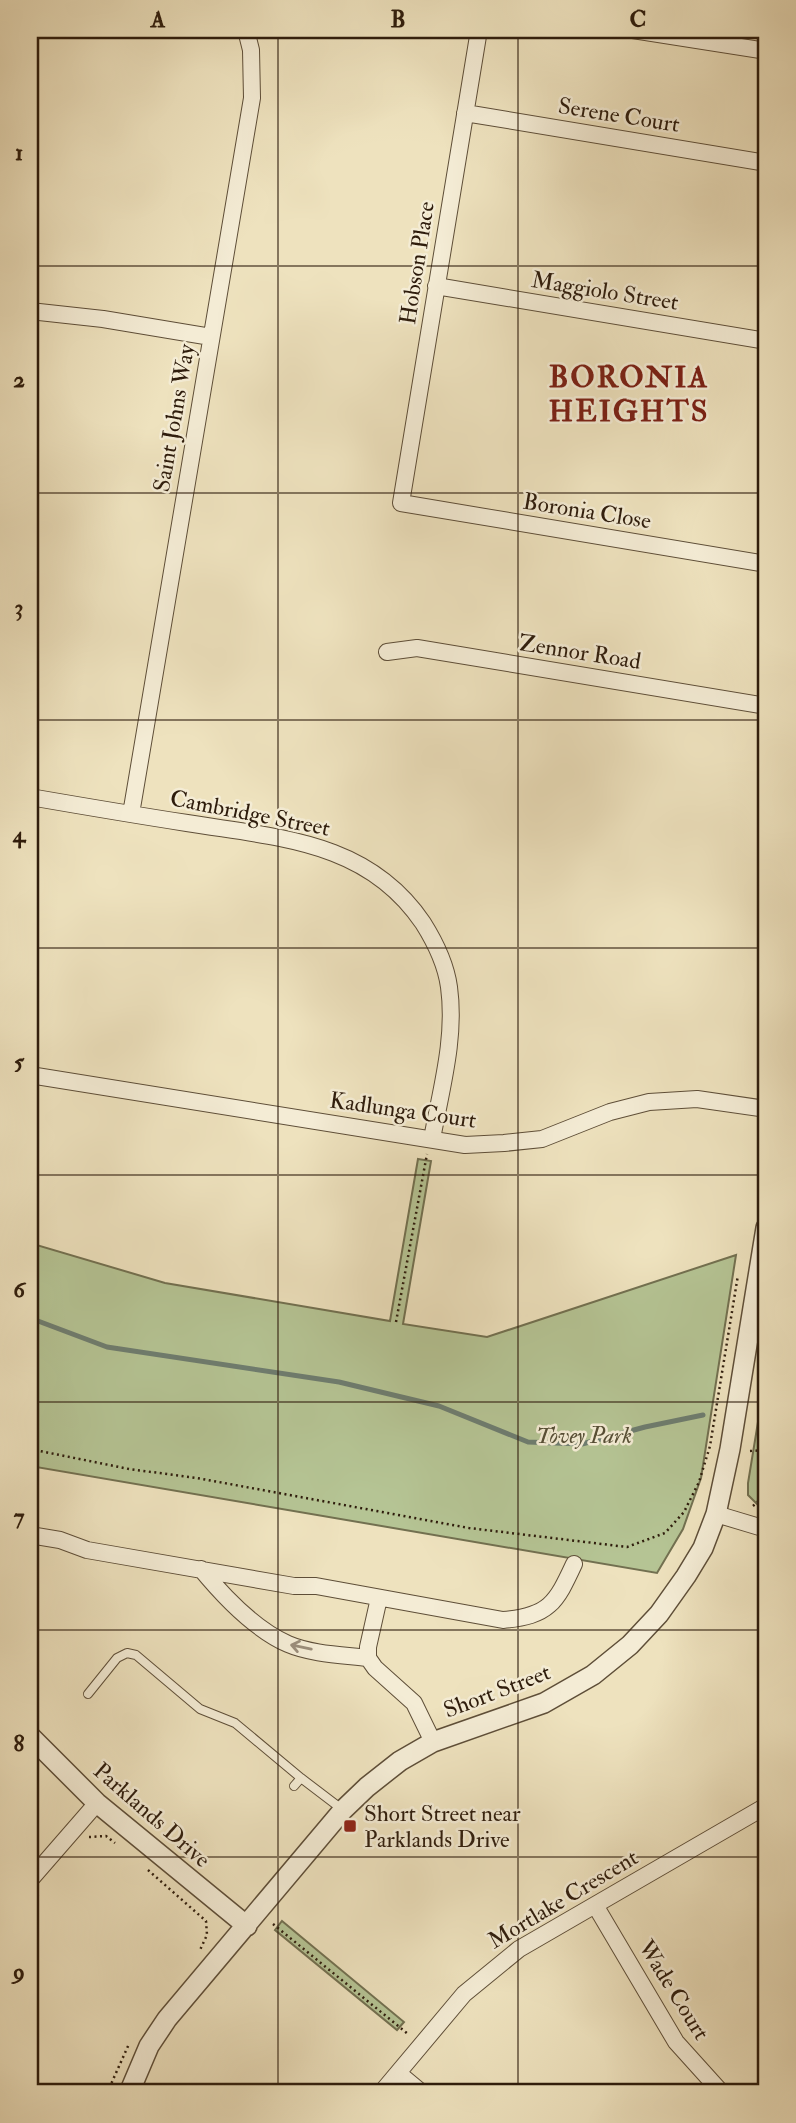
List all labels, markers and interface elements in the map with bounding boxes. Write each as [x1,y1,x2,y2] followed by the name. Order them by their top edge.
[150,5,166,34] text: A
[390,5,406,34] text: B
[630,5,646,34] text: C
[556,91,682,139] street label: Serene Court
[15,138,23,167] text: 1
[393,199,441,327] street label: Hobson Place
[529,265,681,317] street label: Maggiolo Street
[147,341,201,494] street label: Saint Johns Way
[549,359,709,430] district label: BORONIA HEIGHTS
[13,365,25,394] text: 2
[521,487,653,535] street label: Boronia Close
[15,593,23,622] text: 3
[517,628,643,676] street label: Zennor Road
[168,783,332,843] street label: Cambridge Street
[12,820,27,849] text: 4
[14,1047,25,1076] text: 5
[328,1085,478,1135] street label: Kadlunga Court
[13,1275,27,1304] text: 6
[536,1421,632,1450] park label: Tovey Park
[14,1502,25,1531] text: 7
[290,1640,313,1654] one-way arrow
[439,1657,555,1725] street label: Short Street
[14,1729,25,1758] text: 8
[87,1756,217,1874] street label: Parklands Drive
[364,1799,521,1854] place label: Short Street near Parklands Drive
[342,1818,358,1834] marker: Short Street near Parklands Drive
[483,1843,643,1955] street label: Mortlake Crescent
[631,1934,716,2045] street label: Wade Court
[11,1957,25,1986] text: 9

